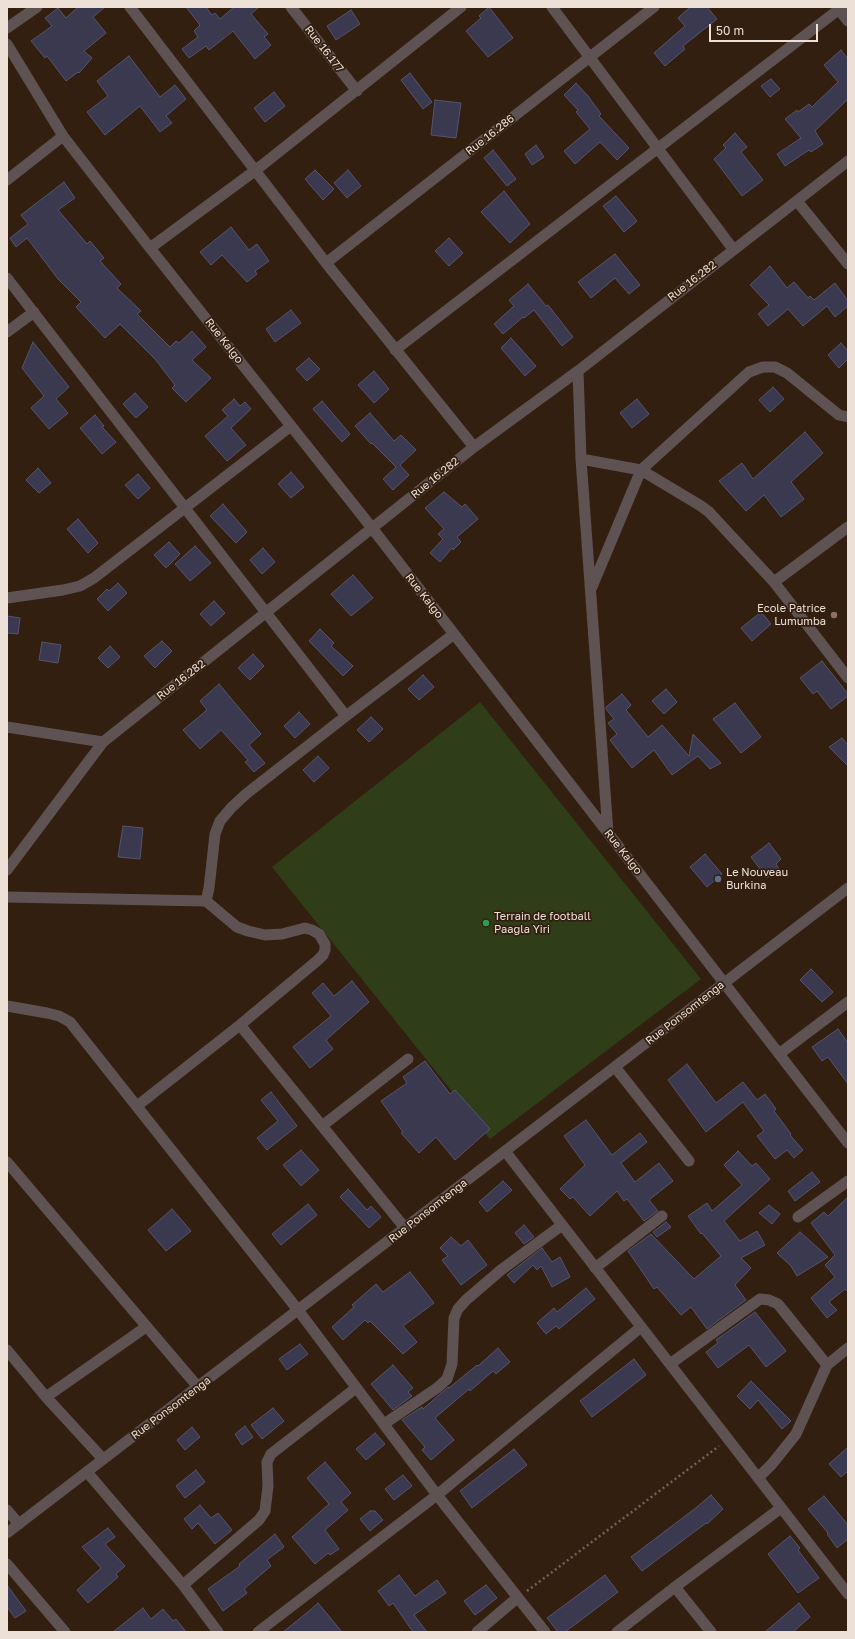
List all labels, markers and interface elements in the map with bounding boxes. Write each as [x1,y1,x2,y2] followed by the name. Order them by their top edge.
[711,16,820,42] scale bar
[302,23,346,75] street label: Rue 16.177
[716,23,744,38] text: 50 m
[463,112,517,158] street label: Rue 16.286
[665,258,719,304] street label: Rue 16.282
[202,316,246,366] street label: Rue Kalgo
[408,455,462,501] street label: Rue 16.282
[402,571,446,621] street label: Rue Kalgo
[757,602,826,628] place label: Ecole Patrice Lumumba
[829,610,839,620] marker: Ecole Patrice Lumumba
[154,657,208,703] street label: Rue 16.282
[601,827,645,877] street label: Rue Kalgo
[726,866,788,892] place label: Le Nouveau Burkina
[713,874,723,884] marker: Le Nouveau Burkina
[494,910,591,936] place label: Terrain de football Paagla Yiri
[481,918,491,928] marker: Terrain de football Paagla Yiri
[643,978,727,1048] street label: Rue Ponsomtenga
[386,1176,470,1246] street label: Rue Ponsomtenga
[129,1374,213,1442] street label: Rue Ponsomtenga

